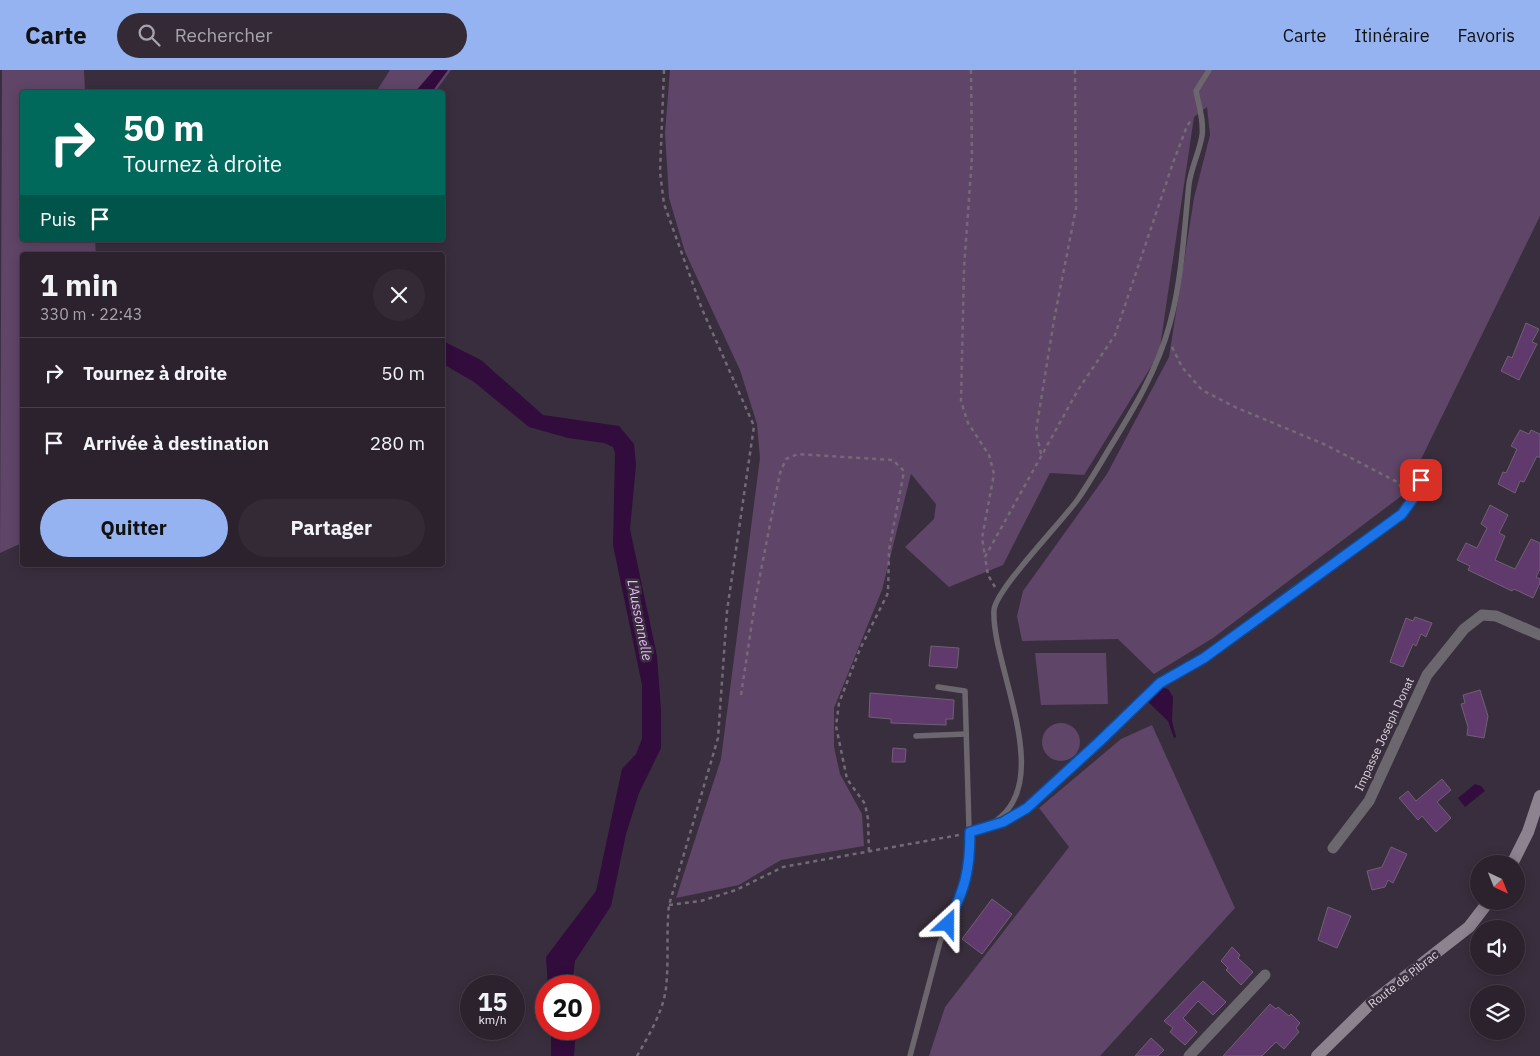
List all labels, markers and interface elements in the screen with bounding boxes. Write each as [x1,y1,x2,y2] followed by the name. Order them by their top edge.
[117,13,467,58] search box
[25,19,87,51] text: Carte
[135,21,163,49] icon: search
[175,23,272,47] text: Rechercher
[1283,24,1326,47] text: Carte
[1354,24,1430,47] text: Itinéraire
[1458,24,1515,47] text: Favoris
[123,105,205,151] text: 50 m
[40,110,105,175] icon: right
[123,149,282,178] text: Tournez à droite
[86,205,114,233] icon: arrive
[40,207,76,231] text: Puis
[40,265,118,304] text: 1 min
[373,269,425,321] button: close
[40,304,142,324] text: 330 m · 22:43
[40,359,68,387] icon: right
[83,361,227,385] text: Tournez à droite
[381,361,425,385] text: 50 m
[40,429,68,457] icon: arrive
[83,431,269,455] text: Arrivée à destination
[370,431,425,455] text: 280 m
[1400,459,1442,501] pin
[1407,466,1435,494] icon: arrive
[40,499,228,557] button: Quitter
[238,499,425,557] button: Partager
[623,578,657,662] water label: L'Aussonnelle
[1351,675,1417,793] street label: Impasse Joseph Donat
[1470,855,1525,910] north arrow
[1470,855,1525,1040] map controls
[921,897,973,949] position arrow
[1470,920,1525,975] button: sound
[1365,947,1441,1011] street label: Route de Pibrac
[535,975,600,1040] speed limit sign: 20
[477,985,508,1018] text: 15
[1470,985,1525,1040] button: layers
[478,1012,507,1027] text: km/h

